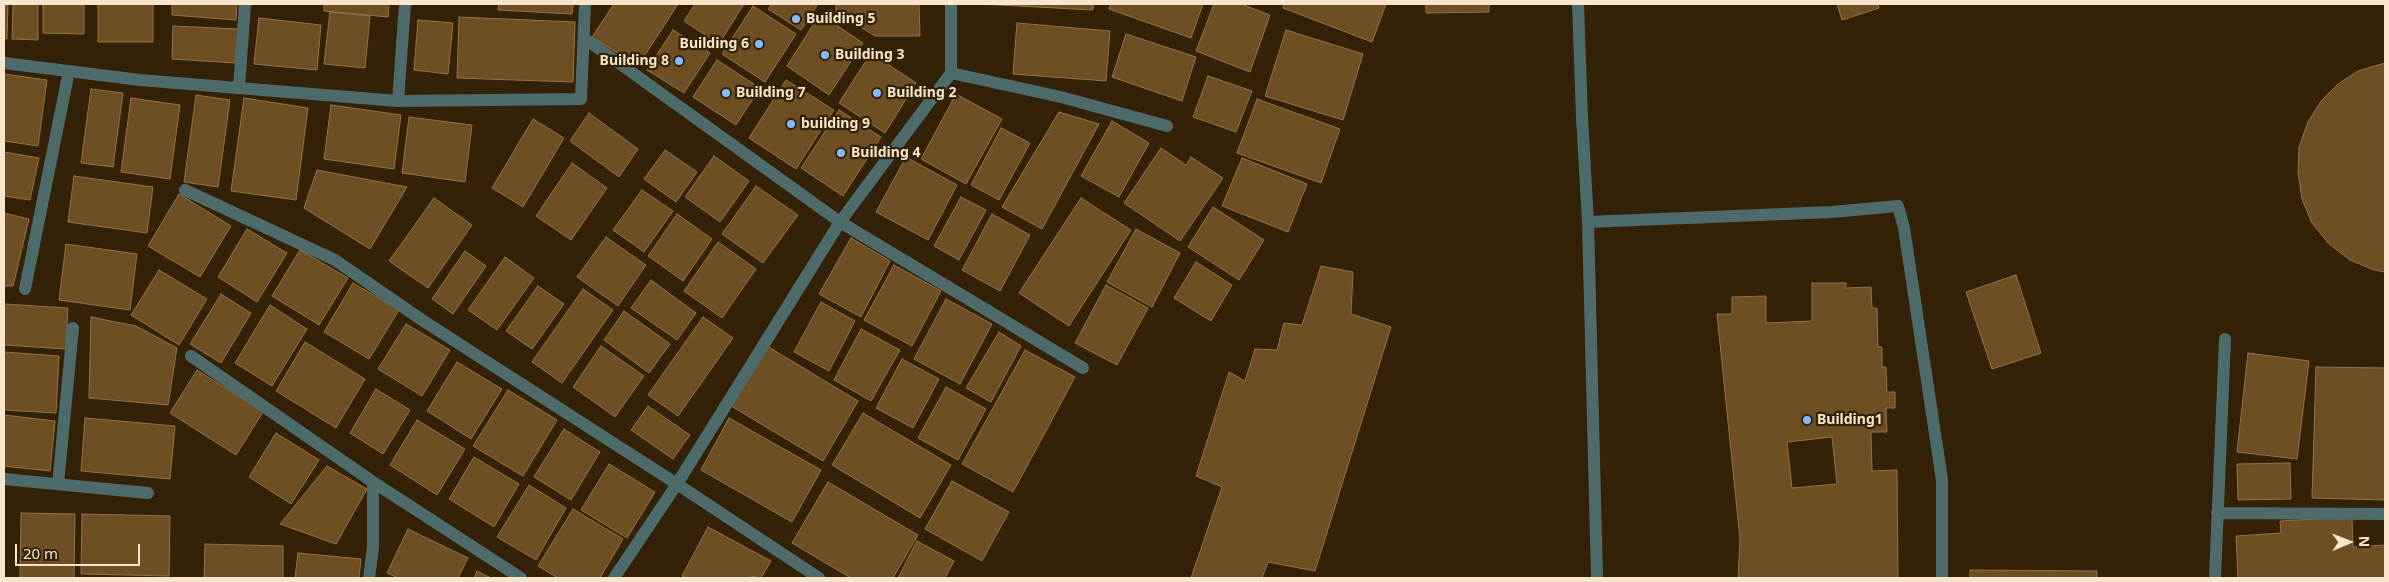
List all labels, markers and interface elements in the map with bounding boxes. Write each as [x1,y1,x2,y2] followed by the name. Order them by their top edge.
[806,11,875,27] place label: Building 5
[790,13,802,25] marker: Building 5
[680,36,749,52] place label: Building 6
[753,38,765,50] marker: Building 6
[835,47,904,63] place label: Building 3
[819,49,831,61] marker: Building 3
[600,53,669,69] place label: Building 8
[673,55,685,67] marker: Building 8
[736,85,805,101] place label: Building 7
[887,85,956,101] place label: Building 2
[720,87,732,99] marker: Building 7
[871,87,883,99] marker: Building 2
[801,116,870,132] place label: building 9
[785,118,797,130] marker: building 9
[851,145,920,161] place label: Building 4
[835,147,847,159] marker: Building 4
[1817,412,1883,428] place label: Building1
[1801,414,1813,426] marker: Building1
[2324,517,2374,567] north arrow
[18,534,142,566] scale bar
[2355,536,2374,548] text: N
[23,543,58,563] text: 20 m

